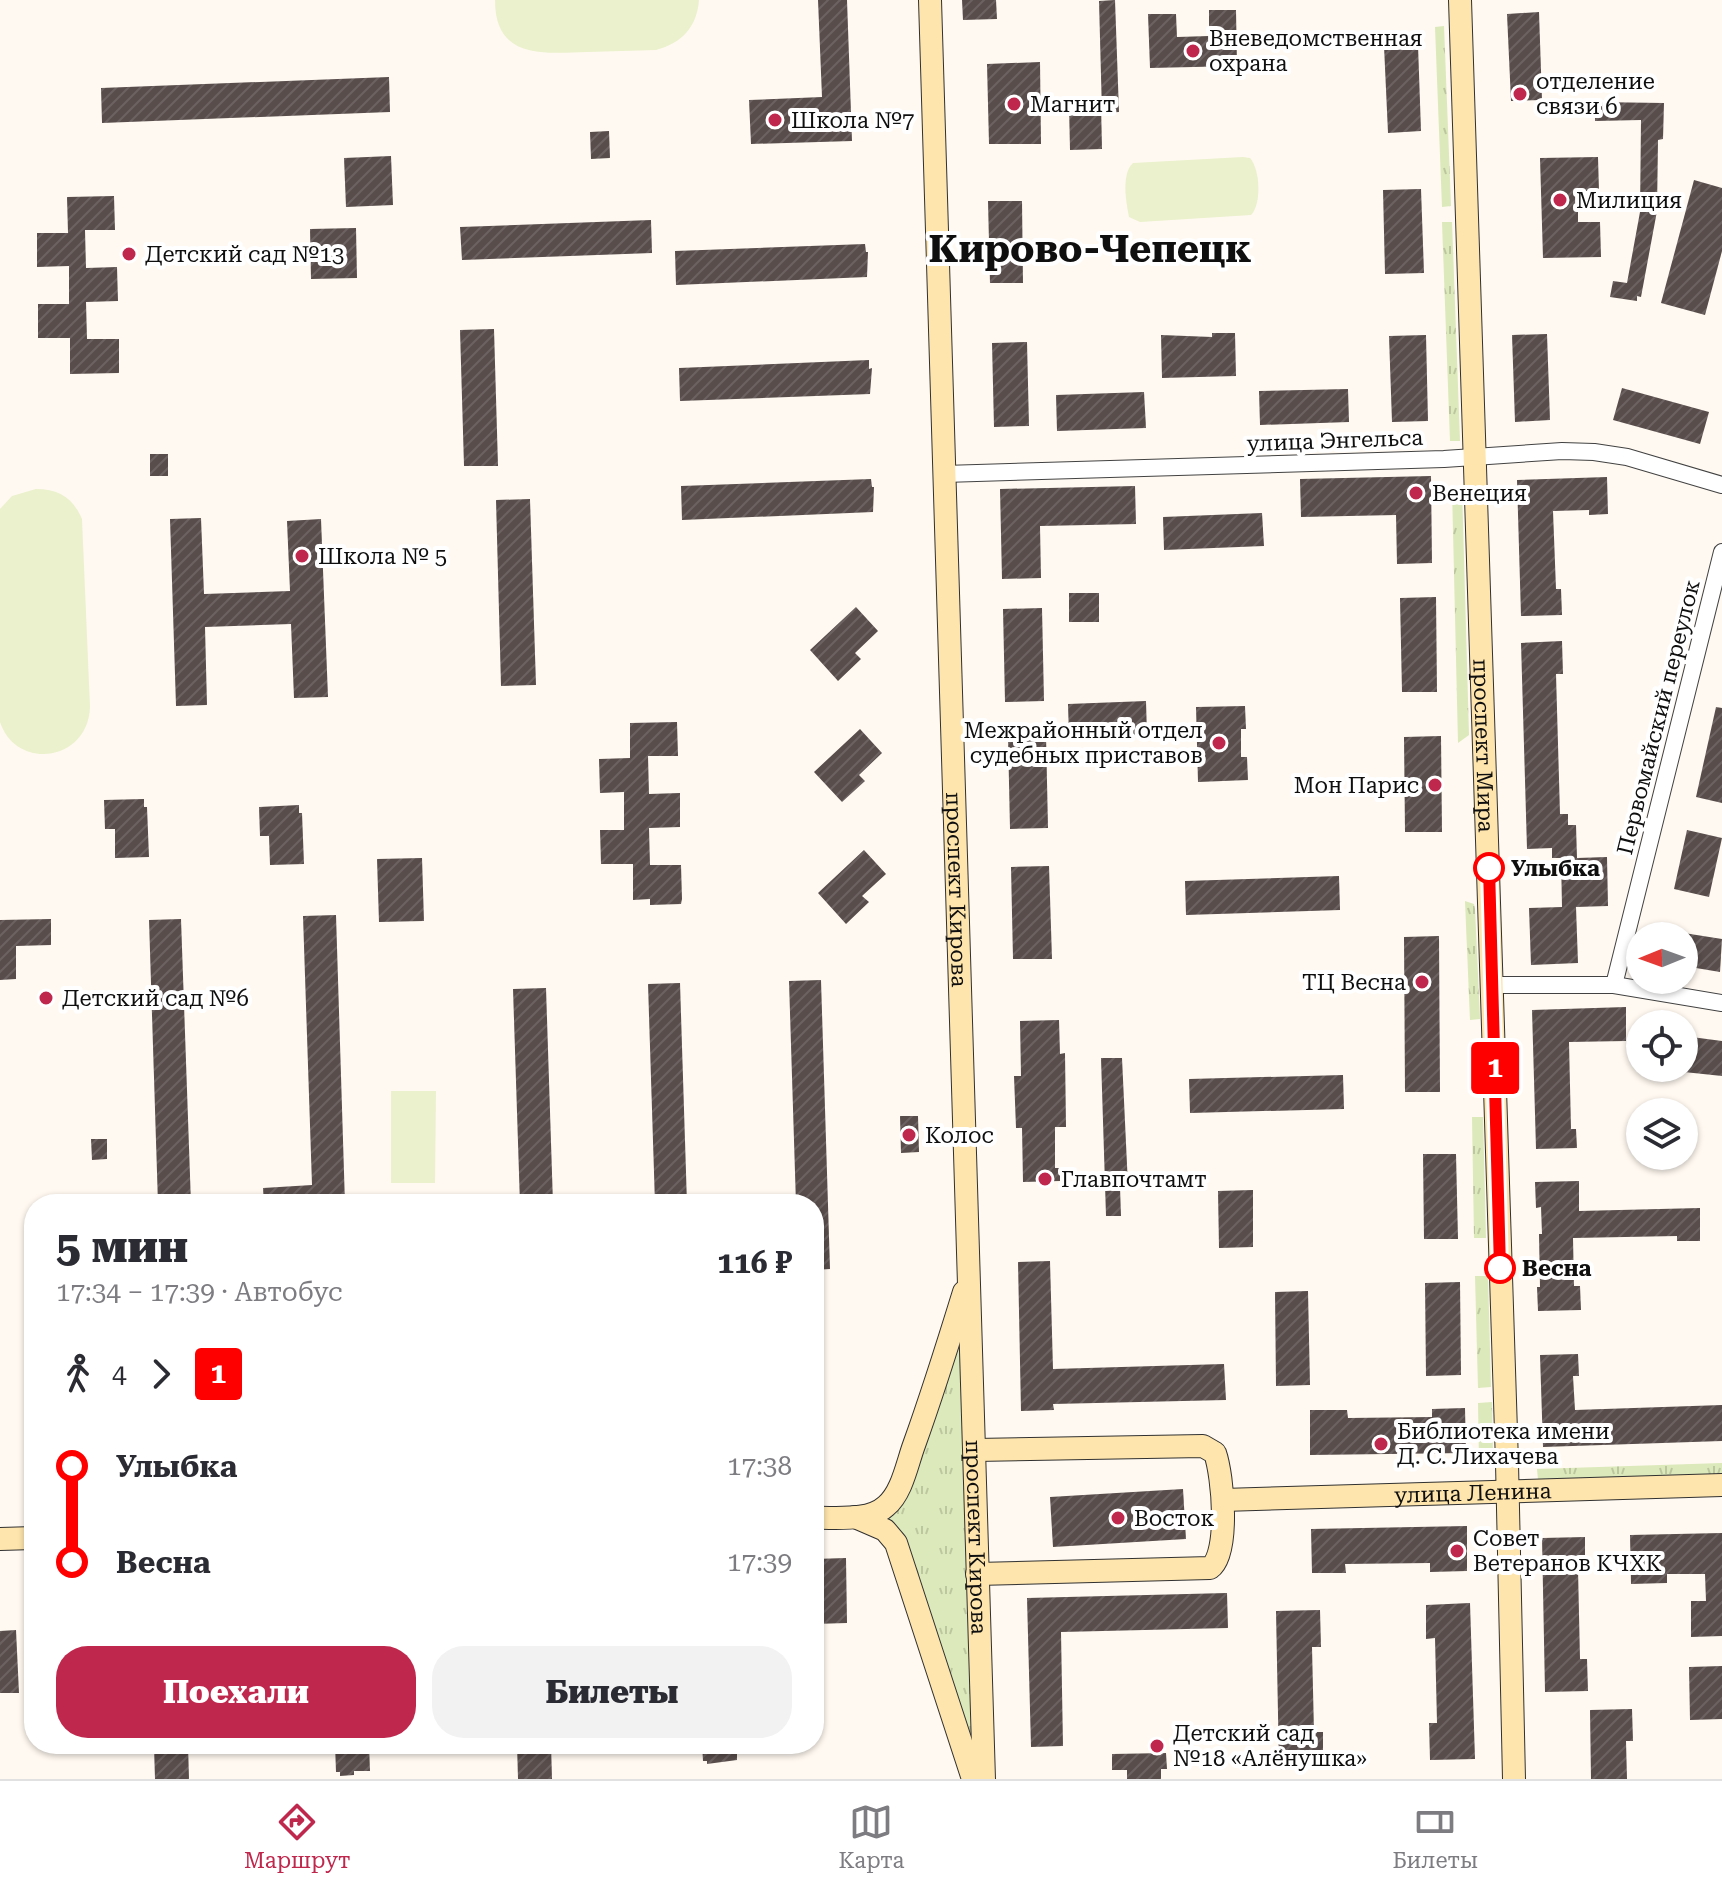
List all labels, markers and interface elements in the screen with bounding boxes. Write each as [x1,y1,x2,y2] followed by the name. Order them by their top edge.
[1209,26,1422,76] place label: Вневедомственная охрана
[1184,42,1202,60] marker: Вневедомственная охрана
[1536,69,1655,119] place label: отделение связи 6
[1511,85,1529,103] marker: отделение связи 6
[1030,92,1115,117] place label: Магнит
[1005,95,1023,113] marker: Магнит
[791,108,914,133] place label: Школа №7
[766,111,784,129] marker: Школа №7
[1576,188,1682,213] place label: Милиция
[1551,191,1569,209] marker: Милиция
[929,227,1251,271] district label: Кирово-Чепецк
[145,242,344,267] place label: Детский сад №13
[120,245,138,263] marker: Детский сад №13
[1246,425,1424,456] street label: улица Энгельса
[1432,481,1527,506] place label: Венеция
[1407,484,1425,502] marker: Венеция
[318,544,447,569] place label: Школа № 5
[293,547,311,565] marker: Школа № 5
[1612,577,1705,857] street label: Первомайский переулок
[1468,658,1499,833] street label: проспект Мира
[964,718,1203,768] place label: Межрайонный отдел судебных приставов
[1210,734,1228,752] marker: Межрайонный отдел судебных приставов
[1294,773,1419,798] place label: Мон Парис
[1426,776,1444,794] marker: Мон Парис
[941,792,972,988] street label: проспект Кирова
[1474,853,1504,883] marker: Улыбка
[1511,856,1600,881] place label: Улыбка
[1626,922,1698,994] north arrow
[1626,922,1698,1170] map controls
[1302,970,1406,995] place label: ТЦ Весна
[1413,973,1431,991] marker: ТЦ Весна
[62,986,249,1011] place label: Детский сад №6
[37,989,55,1007] marker: Детский сад №6
[1626,1010,1698,1082] button: locate
[1469,1042,1521,1094] line badge: 1
[1487,1051,1503,1084] text: 1
[1626,1098,1698,1170] button: layers
[925,1123,994,1148] place label: Колос
[900,1126,918,1144] marker: Колос
[1061,1167,1207,1192] place label: Главпочтамт
[1036,1170,1054,1188] marker: Главпочтамт
[56,1221,188,1273] text: 5 мин
[717,1245,792,1280] text: 116 ₽
[1485,1253,1515,1283] marker: Весна
[1522,1256,1592,1281] place label: Весна
[56,1277,343,1307] text: 17:34 – 17:39 · Автобус
[56,1352,100,1396] icon: walk
[139,1352,183,1396] icon: forward
[211,1357,226,1390] text: 1
[112,1359,127,1389] text: 4
[1397,1419,1610,1469] place label: Библиотека имени Д. С. Лихачева
[1372,1435,1390,1453] marker: Библиотека имени Д. С. Лихачева
[961,1439,992,1635] street label: проспект Кирова
[116,1449,237,1484] text: Улыбка
[727,1451,792,1481] text: 17:38
[1394,1478,1552,1508] street label: улица Ленина
[1134,1506,1214,1531] place label: Восток
[1109,1509,1127,1527] marker: Восток
[1473,1526,1661,1576] place label: Совет Ветеранов КЧХК
[1448,1542,1466,1560] marker: Совет Ветеранов КЧХК
[116,1545,211,1580] text: Весна
[727,1547,792,1577] text: 17:39
[56,1646,416,1738] button: Поехали
[432,1646,792,1738] button: Билеты
[1173,1721,1367,1771] place label: Детский сад №18 «Алёнушка»
[1148,1737,1166,1755] marker: Детский сад №18 «Алёнушка»
[244,1800,351,1873] tab: Маршрут
[839,1800,904,1873] tab: Карта
[1392,1800,1478,1873] tab: Билеты

